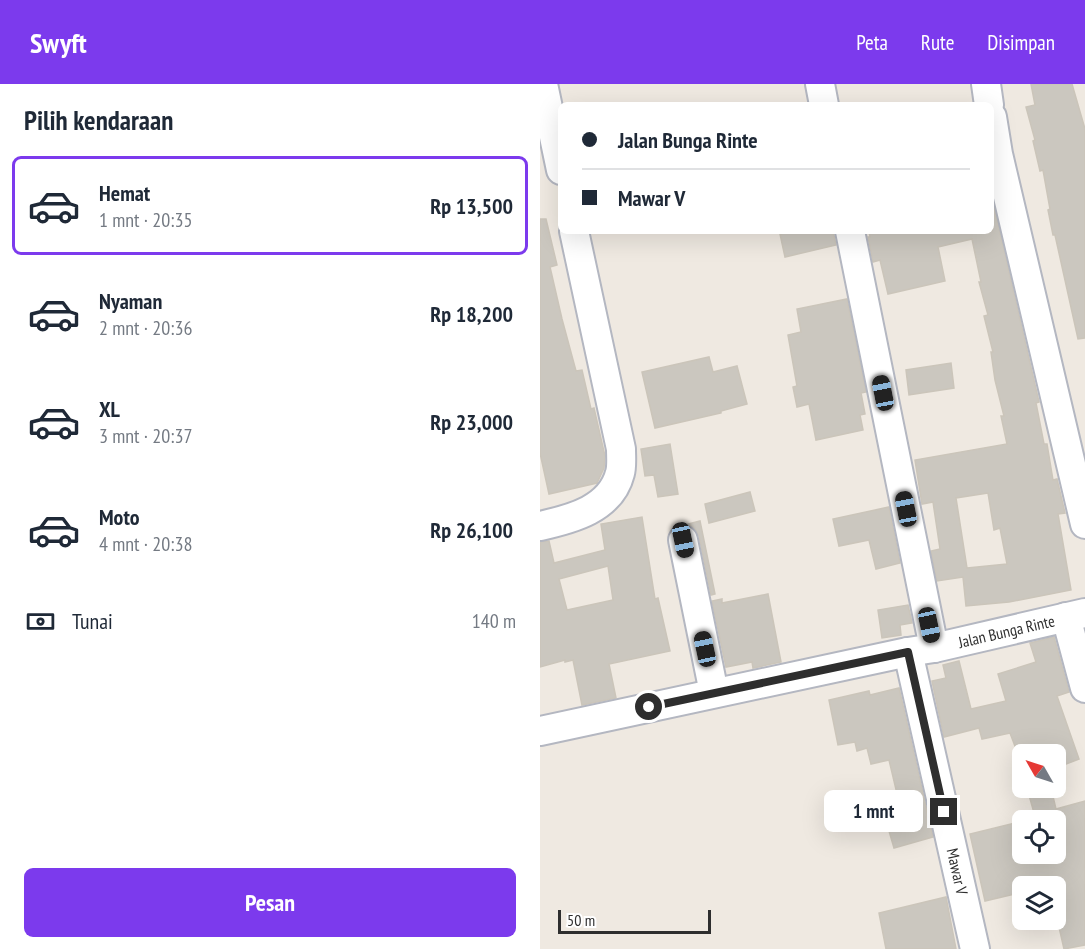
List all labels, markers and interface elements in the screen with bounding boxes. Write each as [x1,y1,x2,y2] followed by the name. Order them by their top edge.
[30,24,87,61] text: Swyft
[856,29,888,56] text: Peta
[921,29,954,56] text: Rute
[987,29,1055,56] text: Disimpan
[24,103,173,137] text: Pilih kendaraan
[618,126,758,154] text: Jalan Bunga Rinte
[27,179,81,233] icon: car
[99,179,150,207] text: Hemat
[618,184,685,212] text: Mawar V
[430,192,513,220] text: Rp 13,500
[99,207,192,233] text: 1 mnt · 20:35
[27,287,81,341] icon: car
[99,287,162,315] text: Nyaman
[430,300,513,328] text: Rp 18,200
[99,315,192,341] text: 2 mnt · 20:36
[871,374,895,412] car
[27,395,81,449] icon: car
[99,395,120,423] text: XL
[430,408,513,436] text: Rp 23,000
[99,423,192,449] text: 3 mnt · 20:37
[894,490,918,528] car
[27,503,81,557] icon: car
[99,503,140,531] text: Moto
[430,516,513,544] text: Rp 26,100
[670,521,696,559] car
[99,531,192,557] text: 4 mnt · 20:38
[24,605,57,638] icon: cash
[916,606,942,644] car
[72,607,113,635] text: Tunai
[472,608,516,634] text: 140 m
[955,610,1056,652] street label: Jalan Bunga Rinte
[692,630,718,668] car
[635,693,662,720] route start
[1012,744,1066,798] north arrow
[1012,744,1066,930] map controls
[824,791,923,833] callout: 1 mnt
[853,798,894,824] text: 1 mnt
[930,798,957,825] route end
[1012,810,1066,864] button: locate
[943,846,973,897] street label: Mawar V
[24,868,516,937] button: Pesan
[1012,876,1066,930] button: layers
[558,907,711,934] scale bar
[567,910,595,930] text: 50 m

